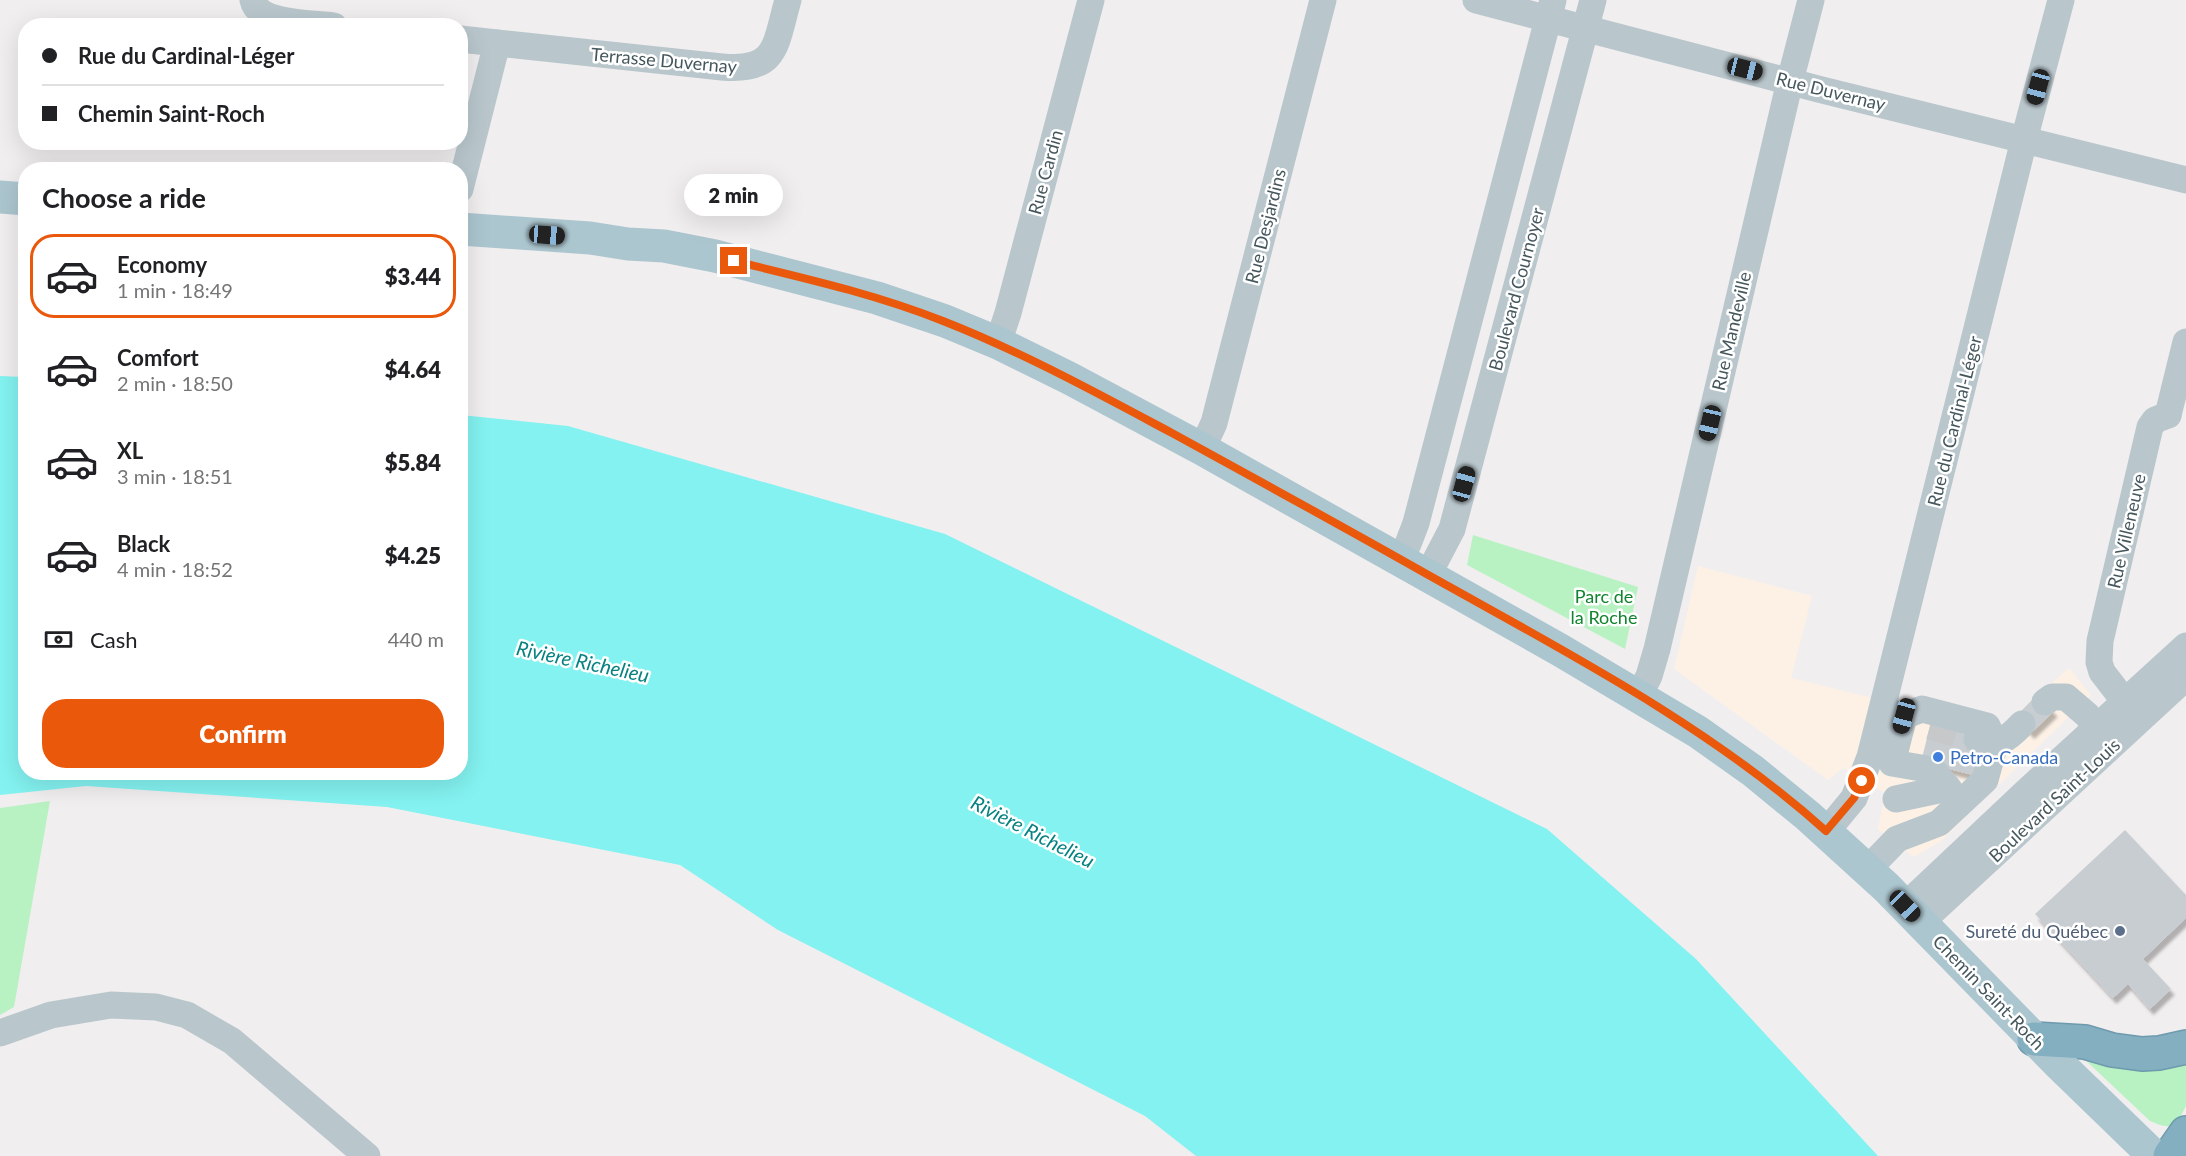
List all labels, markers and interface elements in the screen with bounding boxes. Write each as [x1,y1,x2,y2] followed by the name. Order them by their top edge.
[78,42,294,69] text: Rue du Cardinal-Léger
[590,43,739,77] street label: Terrasse Duvernay
[1725,56,1765,82] car
[1774,67,1889,115] street label: Rue Duvernay
[2025,67,2051,107] car
[78,100,265,127] text: Chemin Saint-Roch
[1023,127,1067,217] street label: Rue Cardin
[1240,166,1290,286] street label: Rue Desjardins
[684,174,783,216] callout: 2 min
[42,181,206,214] text: Choose a ride
[709,183,758,207] text: 2 min
[1484,205,1548,373] street label: Boulevard Cournoyer
[528,225,566,245] car
[720,247,747,274] route end
[45,249,99,303] icon: car
[117,251,207,278] text: Economy
[385,263,441,290] text: $3.44
[1707,269,1755,393] street label: Rue Mandeville
[117,278,233,302] text: 1 min · 18:49
[1922,333,1986,508] street label: Rue du Cardinal-Léger
[45,342,99,396] icon: car
[117,344,199,371] text: Comfort
[385,356,441,383] text: $4.64
[117,371,233,395] text: 2 min · 18:50
[1697,403,1723,443] car
[45,435,99,489] icon: car
[117,437,143,464] text: XL
[385,449,441,476] text: $5.84
[117,464,233,488] text: 3 min · 18:51
[1451,464,1477,504] car
[2102,472,2150,590] street label: Rue Villeneuve
[45,528,99,582] icon: car
[117,530,170,557] text: Black
[385,542,441,569] text: $4.25
[117,557,233,581] text: 4 min · 18:52
[1571,585,1637,628] park label: Parc de la Roche
[42,623,75,656] icon: cash
[90,626,137,653] text: Cash
[388,627,444,651] text: 440 m
[514,635,652,687] water label: Rivière Richelieu
[1891,696,1917,736] car
[42,699,444,768] button: Confirm
[1984,733,2124,866] street label: Boulevard Saint-Louis
[1950,746,2058,768] place label: Petro-Canada
[1931,750,1945,764] marker: Petro-Canada
[1848,767,1875,794] route start
[967,790,1099,872] water label: Rivière Richelieu
[1886,887,1924,925] car
[1966,920,2108,942] place label: Sureté du Québec
[2113,924,2127,938] marker: Sureté du Québec
[1929,930,2049,1054] street label: Chemin Saint-Roch

